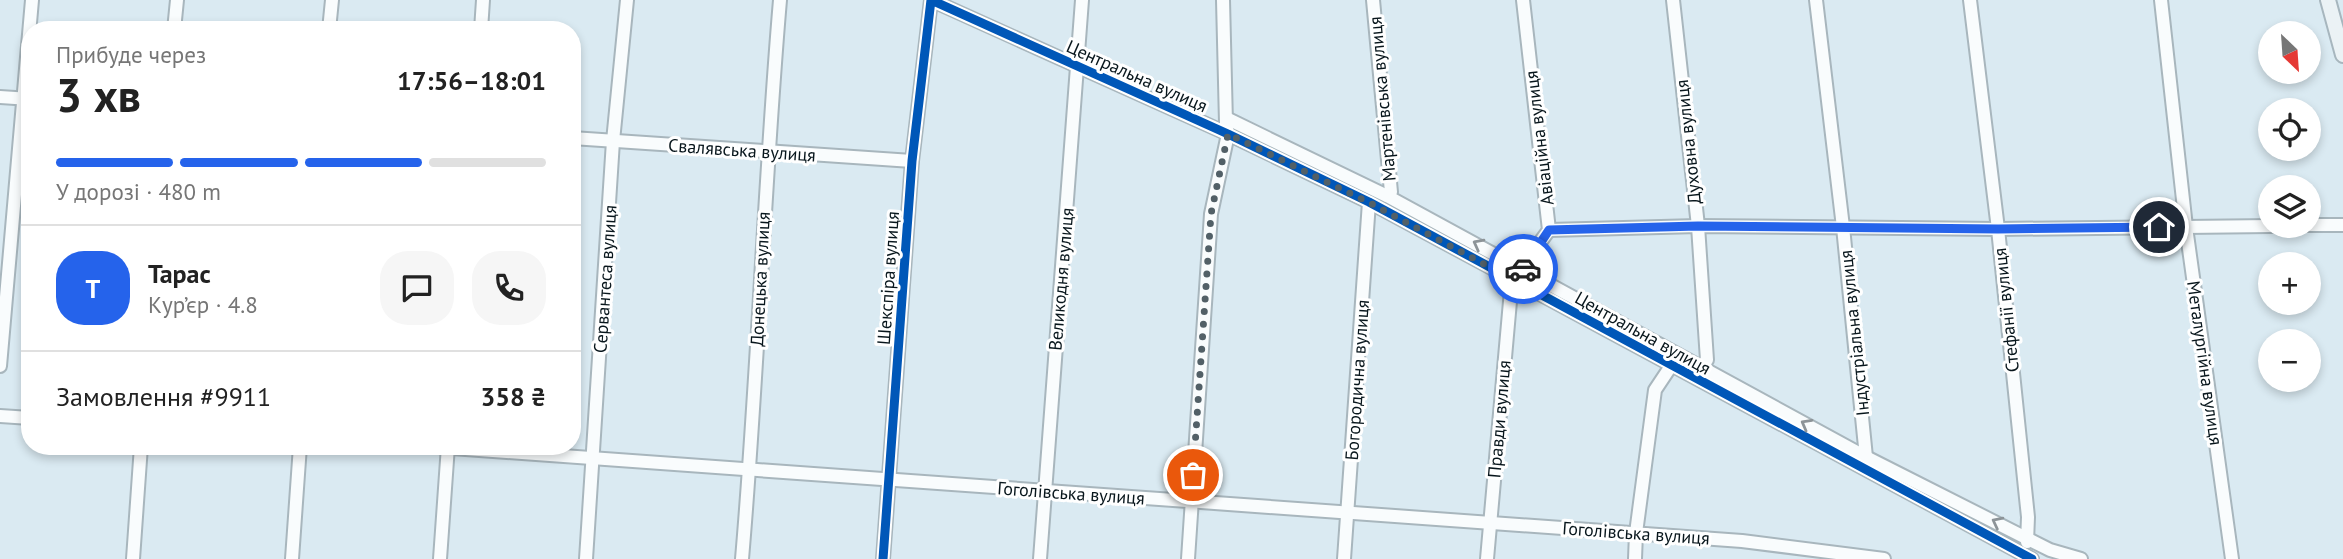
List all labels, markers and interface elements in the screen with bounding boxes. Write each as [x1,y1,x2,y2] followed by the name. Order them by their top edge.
[1363,16,1401,182] street label: Мартенівська вулиця
[2258,21,2320,84] north arrow
[2258,21,2321,392] map controls
[1063,35,1211,117] street label: Центральна вулиця
[56,40,206,69] text: Прибуде через
[397,64,546,97] text: 17:56–18:01
[56,65,141,125] text: 3 хв
[1519,69,1559,207] street label: Авіаційна вулиця
[1670,79,1706,205] street label: Духовна вулиця
[2258,98,2321,161] button: locate
[667,133,817,167] street label: Свалявська вулиця
[2258,175,2321,238] button: layers
[56,177,221,206] text: У дорозі · 480 m
[2129,197,2189,257] pin
[588,204,622,354] street label: Сервантеса вулиця
[1043,207,1079,351] street label: Великодня вулиця
[2140,208,2178,246] icon: home
[872,210,904,346] street label: Шекспіра вулиця
[745,211,775,347] street label: Донецька вулиця
[1488,234,1558,304] courier
[1472,239,1485,252] one-way arrow
[1988,247,2024,373] street label: Стефанії вулиця
[1834,249,1874,417] street label: Індустріальна вулиця
[1504,250,1542,288] icon: car
[380,251,454,325] button: chat
[472,251,546,325] button: phone
[2258,252,2321,315] button: +
[148,257,211,290] text: Тарас
[86,272,100,305] text: Т
[2182,279,2228,447] street label: Металургійна вулиця
[1571,286,1715,380] street label: Центральна вулиця
[148,290,258,319] text: Кур’єр · 4.8
[1340,299,1374,461] street label: Богородична вулиця
[2258,329,2321,392] button: −
[1482,359,1516,479] street label: Правди вулиця
[56,380,271,413] text: Замовлення #9911
[480,380,546,413] text: 358 ₴
[1801,419,1814,432] one-way arrow
[1163,445,1223,505] pin
[1174,456,1212,494] icon: bag
[997,476,1145,510] street label: Гоголівська вулиця
[1562,516,1710,550] street label: Гоголівська вулиця
[1992,517,2004,531] one-way arrow

